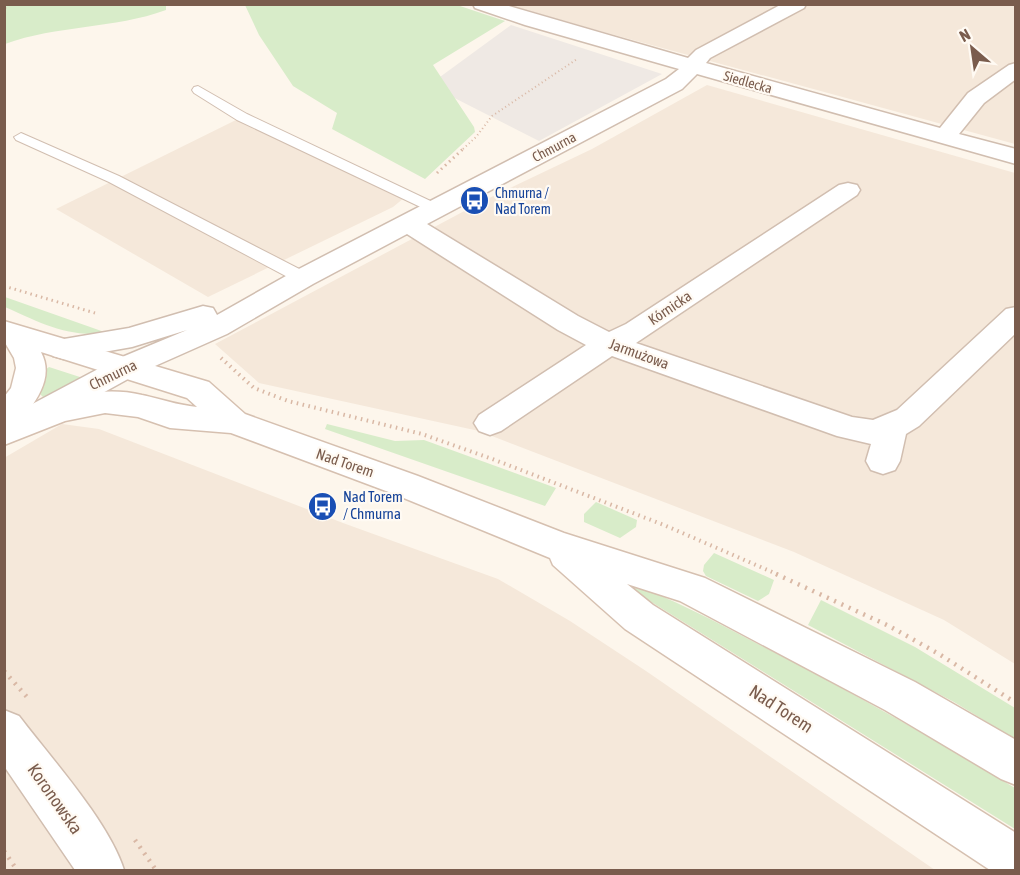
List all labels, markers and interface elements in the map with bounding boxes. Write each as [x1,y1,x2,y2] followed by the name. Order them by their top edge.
[942,18,1002,78] north arrow
[956,25,973,45] text: N
[722,67,774,97] street label: Siedlecka
[529,129,579,165] street label: Chmurna
[458,185,490,217] bus stop icon: Chmurna / Nad Torem
[495,185,551,217] place label: Chmurna / Nad Torem
[645,287,695,328] street label: Kórnicka
[607,335,671,372] street label: Jarmużowa
[86,356,139,393] street label: Chmurna
[314,445,376,480] street label: Nad Torem
[343,488,403,522] place label: Nad Torem / Chmurna
[306,490,338,522] bus stop icon: Nad Torem / Chmurna
[745,680,817,737] street label: Nad Torem
[24,759,87,838] street label: Koronowska

